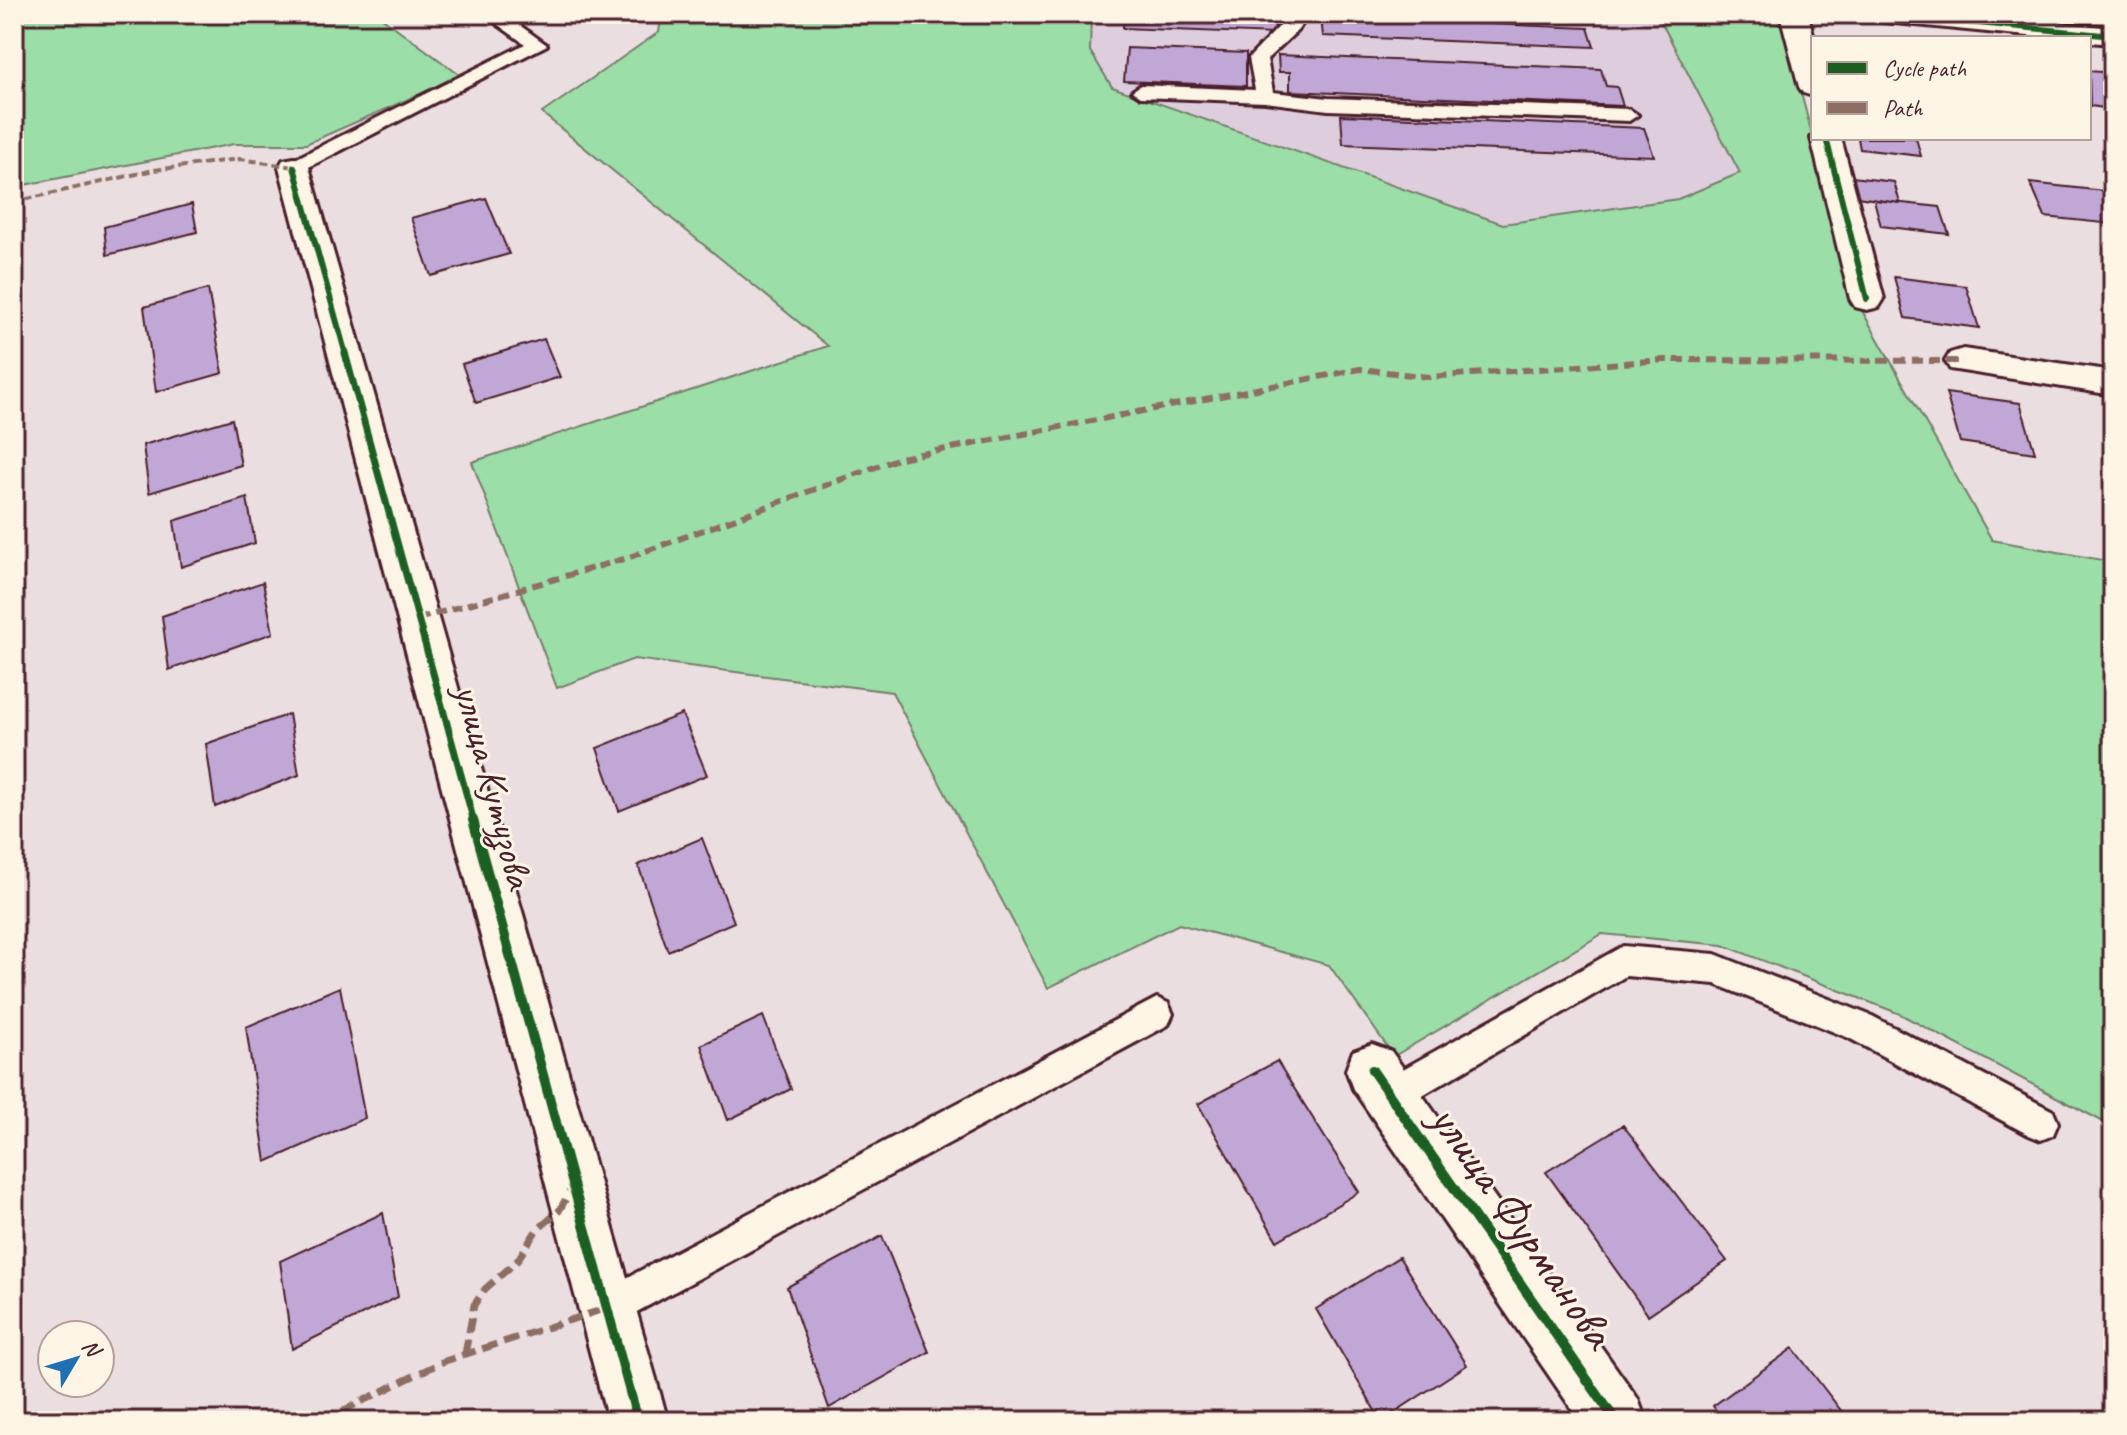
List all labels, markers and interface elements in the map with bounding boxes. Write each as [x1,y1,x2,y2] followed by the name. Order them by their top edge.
[1811,36,2091,140] legend
[1883,53,1967,83] text: Cycle path
[1883,93,1924,123] text: Path
[442,677,546,896] street label: улица Кутузова
[1415,1089,1631,1362] street label: улица Фурманова
[36,1319,116,1399] north arrow
[76,1333,108,1364] text: N

